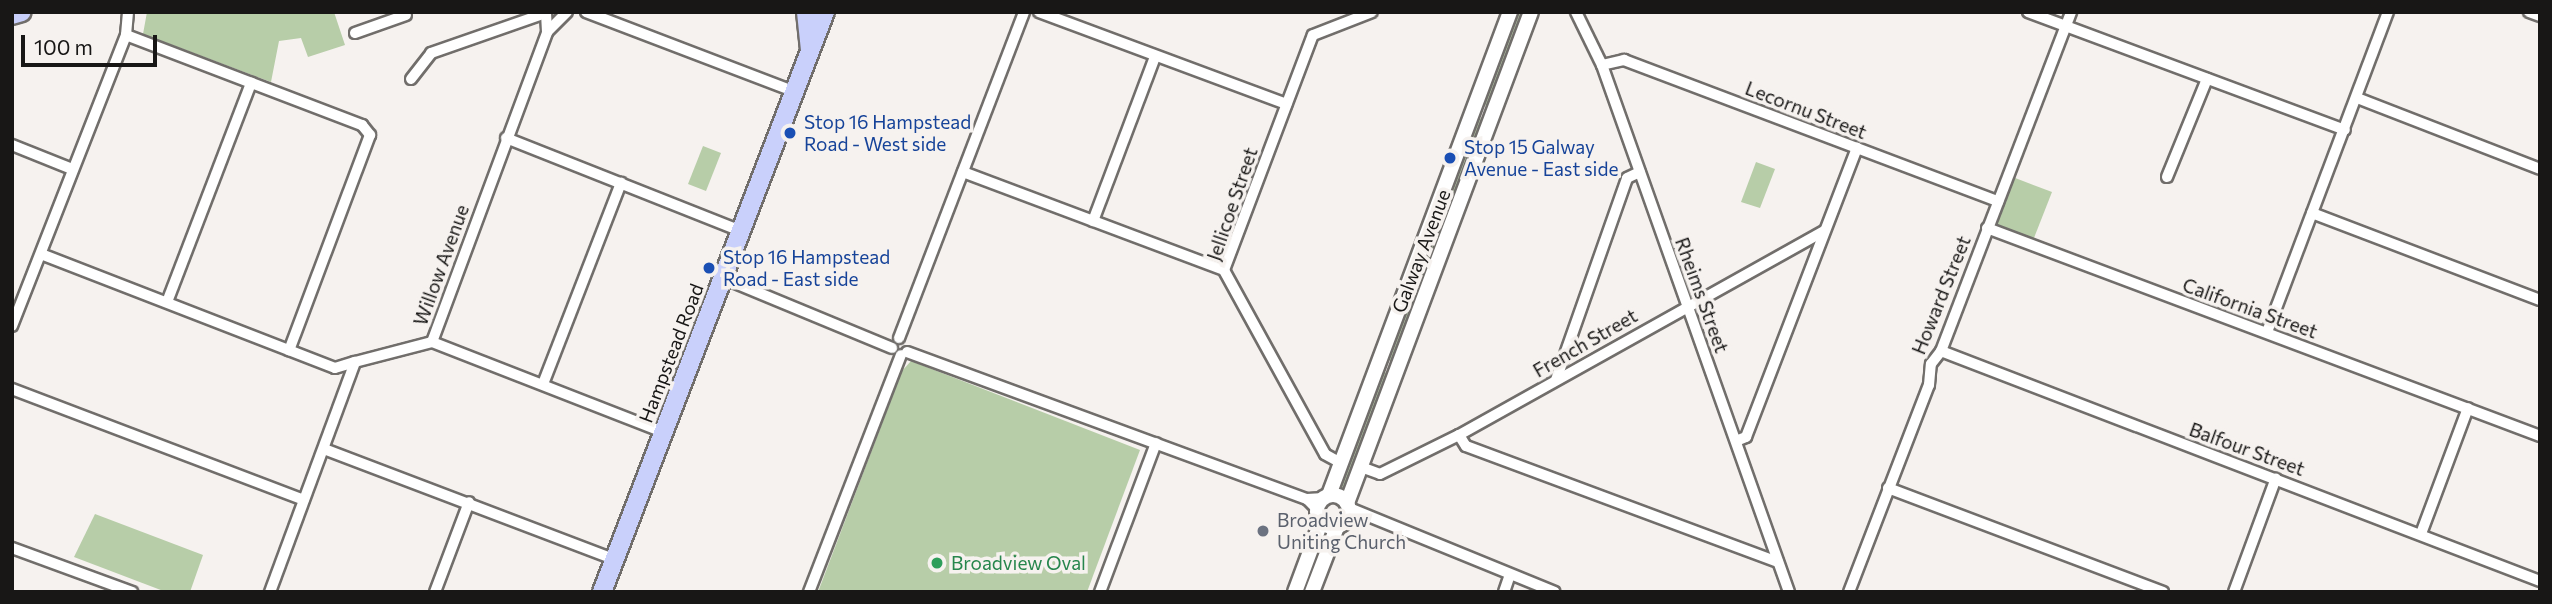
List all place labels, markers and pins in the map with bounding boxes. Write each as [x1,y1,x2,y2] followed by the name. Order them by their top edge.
[804,111,971,155] place label: Stop 16 Hampstead Road - West side
[782,125,798,141] marker: Stop 16 Hampstead Road - West side
[1464,136,1618,180] place label: Stop 15 Galway Avenue - East side
[1442,150,1458,166] marker: Stop 15 Galway Avenue - East side
[723,246,890,290] place label: Stop 16 Hampstead Road - East side
[701,260,717,276] marker: Stop 16 Hampstead Road - East side
[1277,509,1406,553] place label: Broadview Uniting Church
[1255,523,1271,539] marker: Broadview Uniting Church
[951,552,1086,574] place label: Broadview Oval
[929,555,945,571] marker: Broadview Oval

